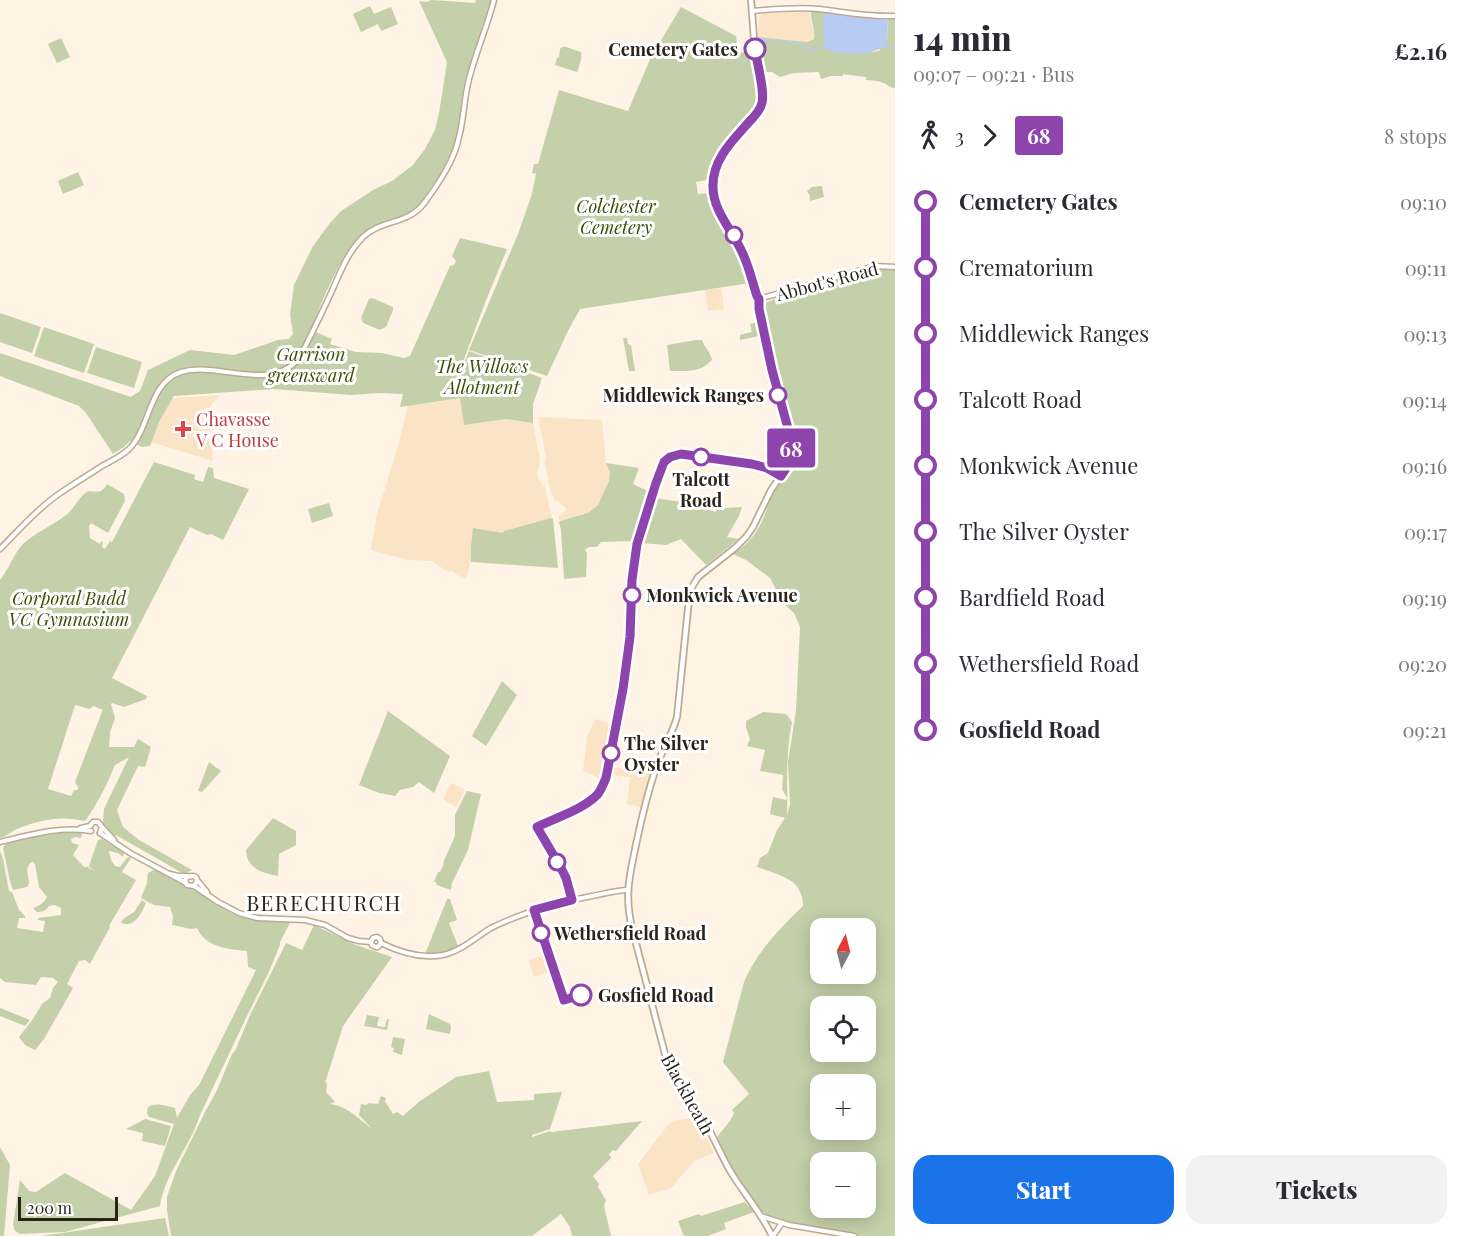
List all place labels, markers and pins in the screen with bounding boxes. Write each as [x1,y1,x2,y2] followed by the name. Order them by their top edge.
[608,37,738,61] place label: Cemetery Gates
[744,38,766,60] marker: Cemetery Gates
[725,226,743,244] unlabelled marker
[603,383,764,407] place label: Middlewick Ranges
[769,386,787,404] marker: Middlewick Ranges
[195,407,279,452] place label: Chavasse V C House
[174,420,192,438] marker: Chavasse V C House
[692,448,710,466] marker: Talcott Road
[672,467,730,512] place label: Talcott Road
[646,583,798,607] place label: Monkwick Avenue
[623,586,641,604] marker: Monkwick Avenue
[624,731,709,776] place label: The Silver Oyster
[602,744,620,762] marker: The Silver Oyster
[548,853,566,871] unlabelled marker
[553,921,706,945] place label: Wethersfield Road
[532,924,550,942] marker: Wethersfield Road
[598,983,714,1007] place label: Gosfield Road
[570,984,592,1006] marker: Gosfield Road

